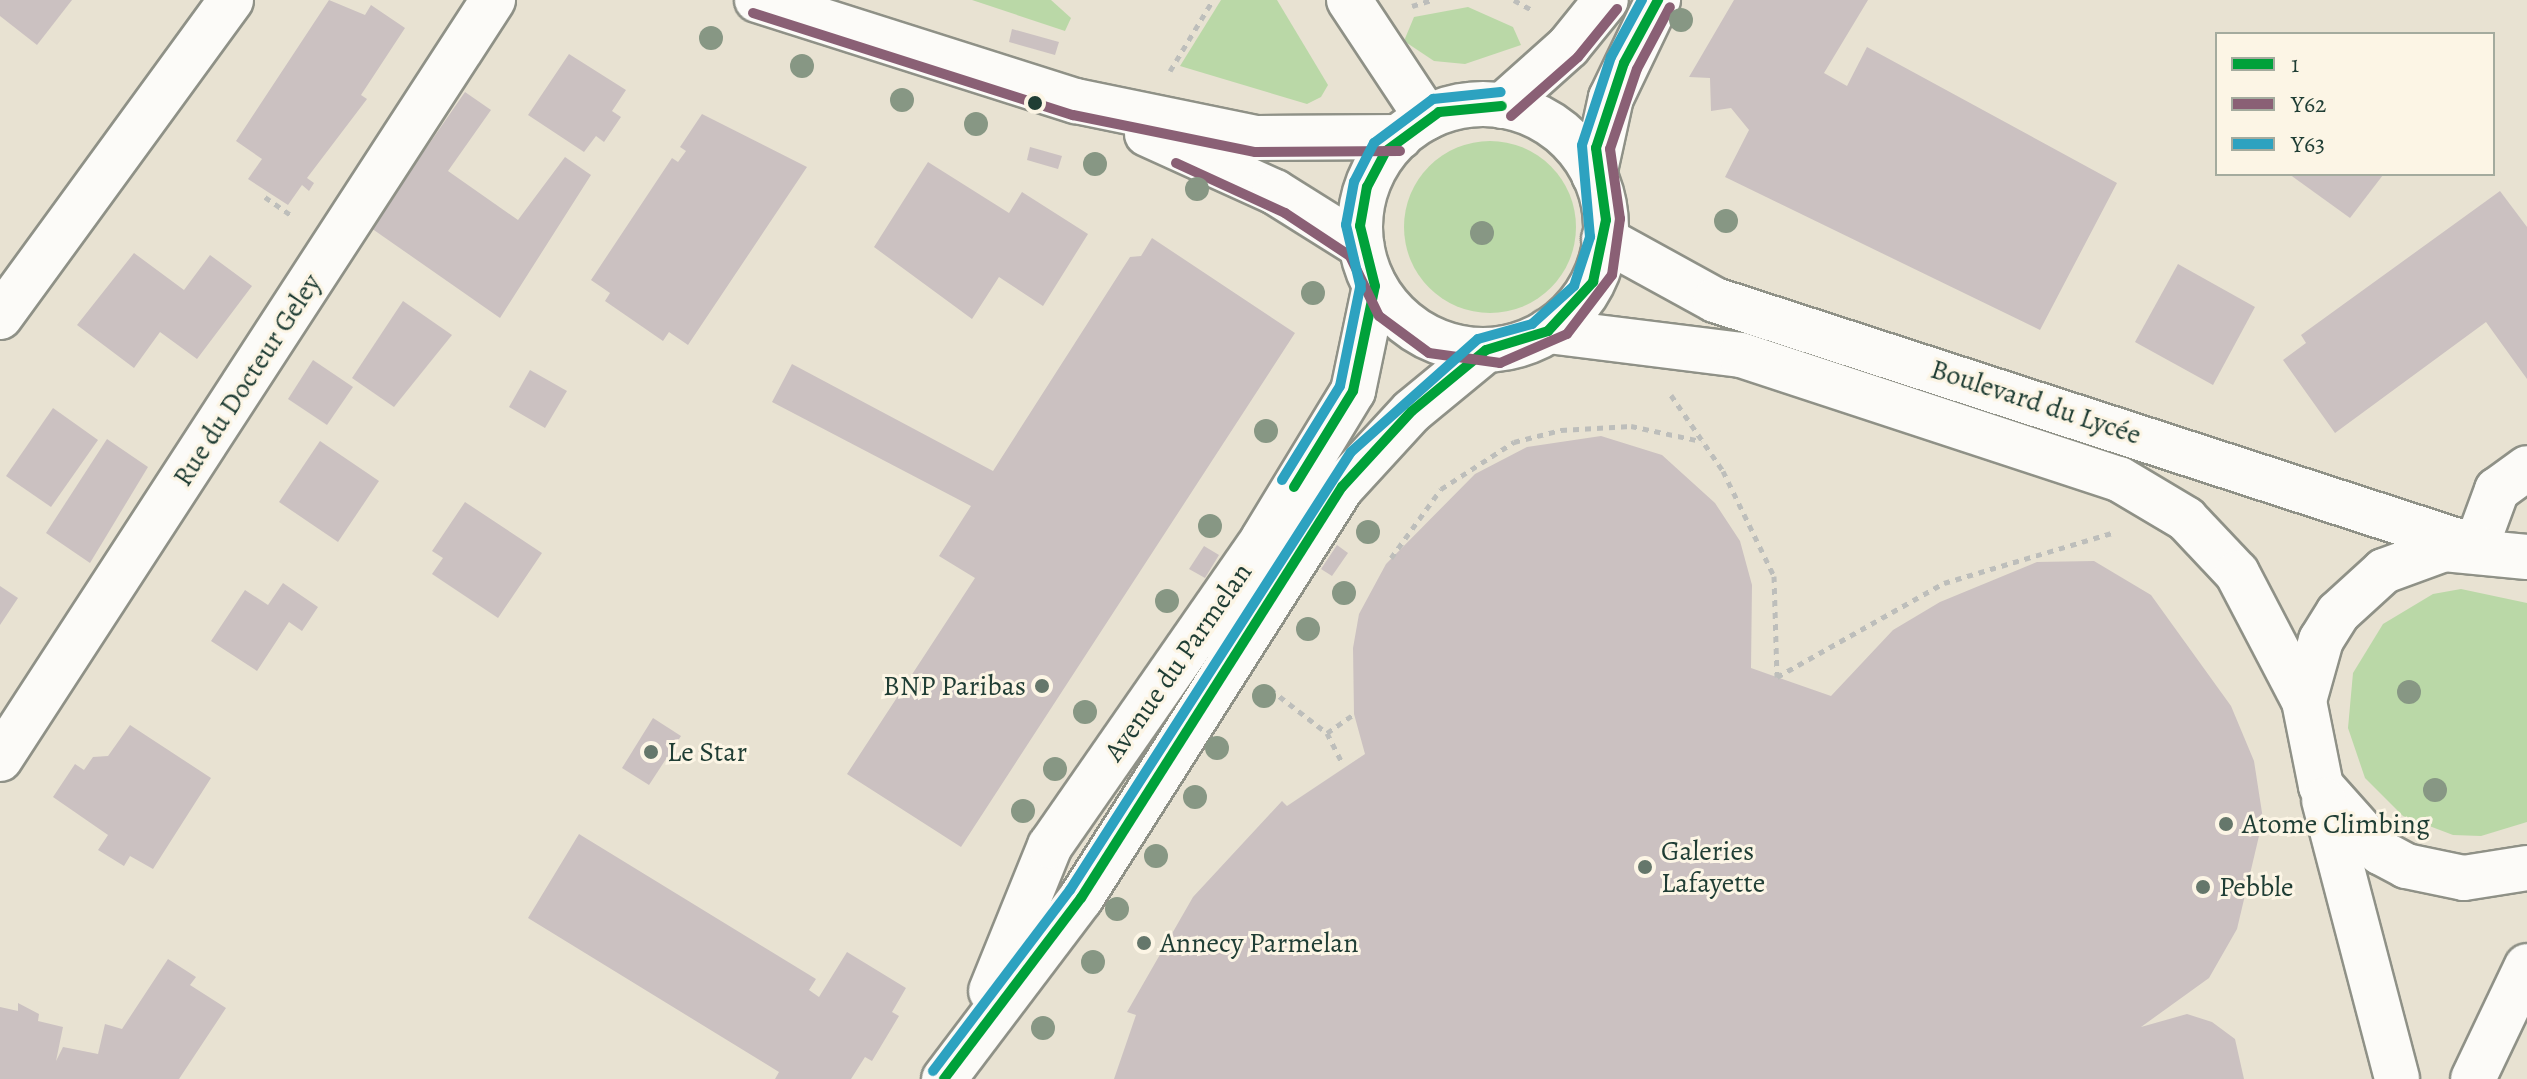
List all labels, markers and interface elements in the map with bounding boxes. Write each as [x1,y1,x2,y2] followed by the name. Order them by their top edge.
[2215,32,2495,176] legend
[2291,48,2299,80] text: 1
[2291,88,2326,120] text: Y62
[1027,95,1043,111] unlabelled marker
[2291,128,2325,160] text: Y63
[166,268,328,492] street label: Rue du Docteur Geley
[1927,352,2145,452] street label: Boulevard du Lycée
[1097,556,1259,768] street label: Avenue du Parmelan
[883,669,1026,703] place label: BNP Paribas
[1033,677,1051,695] marker: BNP Paribas
[667,735,747,769] place label: Le Star
[642,743,660,761] marker: Le Star
[2242,807,2430,841] place label: Atome Climbing
[2217,815,2235,833] marker: Atome Climbing
[1661,834,1765,900] place label: Galeries Lafayette
[1636,858,1654,876] marker: Galeries Lafayette
[2219,870,2294,904] place label: Pebble
[2194,878,2212,896] marker: Pebble
[1160,926,1359,960] place label: Annecy Parmelan
[1135,934,1153,952] marker: Annecy Parmelan

